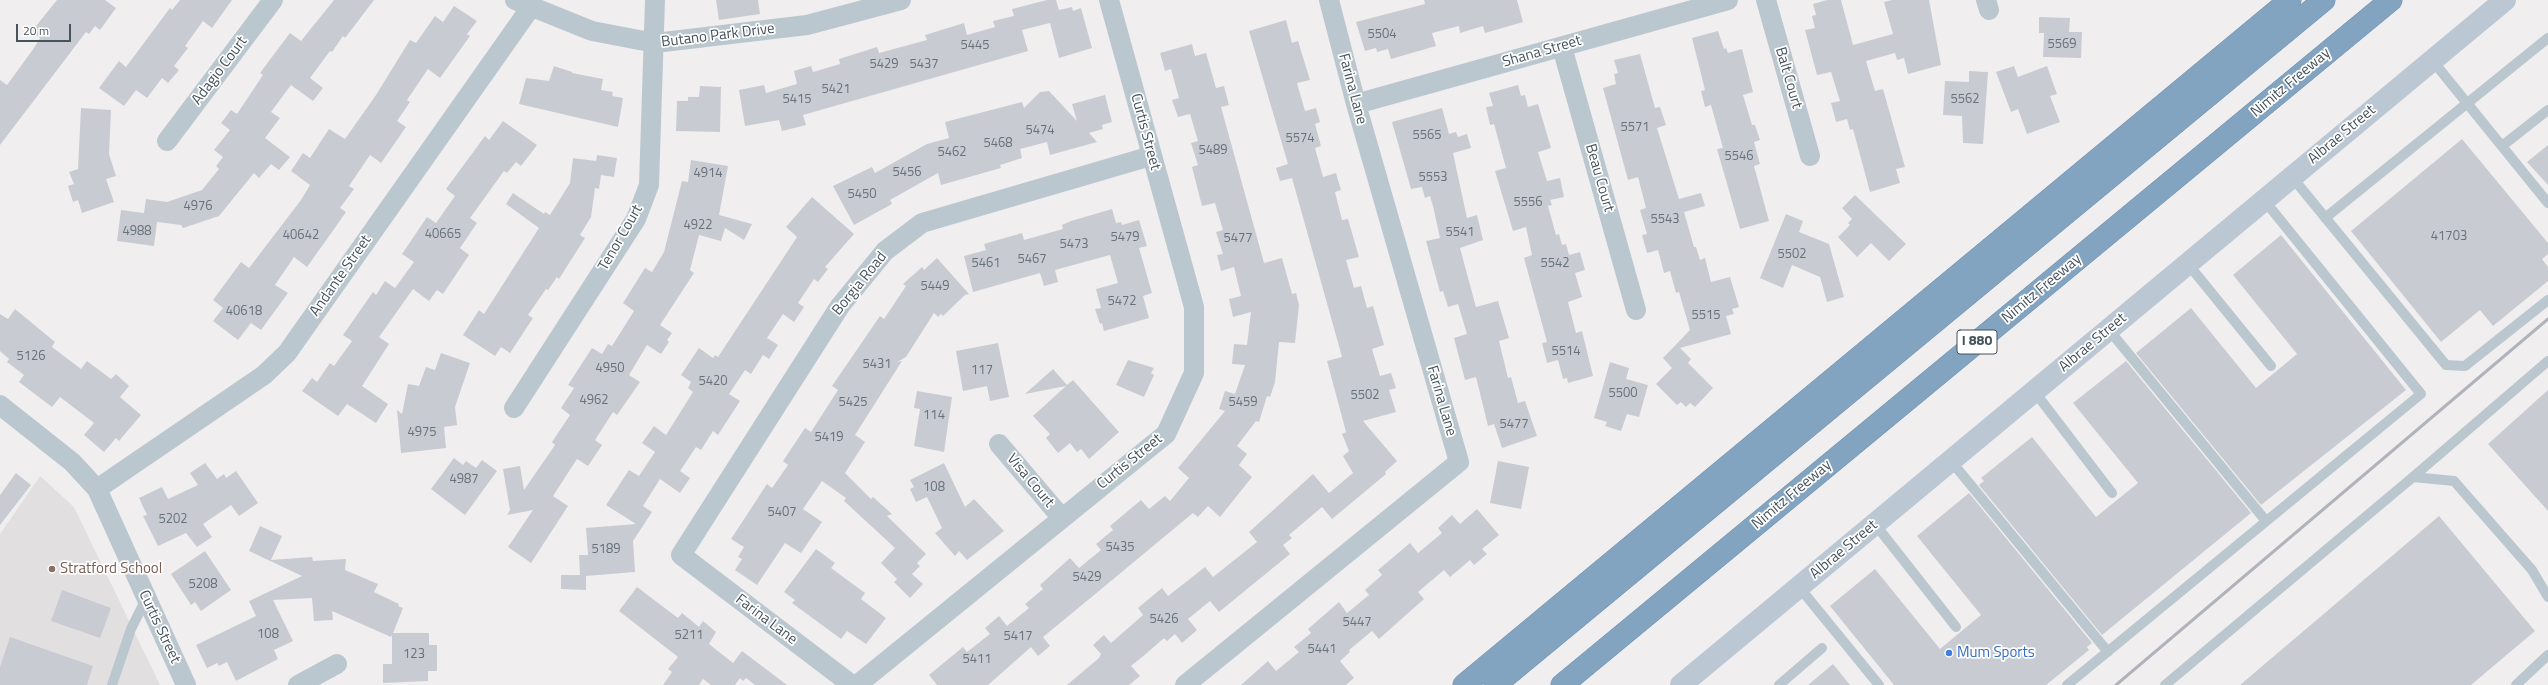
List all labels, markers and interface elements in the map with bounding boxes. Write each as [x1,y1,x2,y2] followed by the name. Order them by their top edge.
[18,16,73,42] scale bar
[660,20,776,52] street label: Butano Park Drive
[23,21,49,40] text: 20 m
[1367,27,1397,43] house number: 5504
[1500,32,1584,72] street label: Shana Street
[188,33,252,109] street label: Adagio Court
[2047,37,2077,53] house number: 5569
[960,38,990,54] house number: 5445
[2248,44,2334,122] street label: Nimitz Freeway
[1771,45,1805,111] street label: Balt Court
[1334,52,1370,126] street label: Farina Lane
[869,57,899,73] house number: 5429
[909,57,939,73] house number: 5437
[821,82,851,98] house number: 5421
[782,92,812,108] house number: 5415
[1126,92,1164,172] street label: Curtis Street
[1950,92,1980,108] house number: 5562
[2305,102,2379,168] street label: Albrae Street
[1620,120,1650,136] house number: 5571
[1025,123,1055,139] house number: 5474
[1412,128,1442,144] house number: 5565
[1285,131,1315,147] house number: 5574
[983,136,1013,152] house number: 5468
[1581,142,1617,214] street label: Beau Court
[1198,143,1228,159] house number: 5489
[937,145,967,161] house number: 5462
[1724,149,1754,165] house number: 5546
[892,165,922,181] house number: 5456
[693,166,723,182] house number: 4914
[1418,170,1448,186] house number: 5553
[847,187,877,203] house number: 5450
[1513,195,1543,211] house number: 5556
[183,199,213,215] house number: 4976
[595,202,647,274] street label: Tenor Court
[1650,212,1680,228] house number: 5543
[683,218,713,234] house number: 4922
[122,224,152,240] house number: 4988
[1445,225,1475,241] house number: 5541
[425,227,461,243] house number: 40665
[283,228,319,244] house number: 40642
[2431,229,2467,245] house number: 41703
[1110,230,1140,246] house number: 5479
[1223,231,1253,247] house number: 5477
[306,232,376,320] street label: Andante Street
[1059,237,1089,253] house number: 5473
[1777,247,1807,263] house number: 5502
[829,249,891,319] street label: Borgia Road
[1999,250,2085,328] street label: Nimitz Freeway
[1017,252,1047,268] house number: 5467
[971,256,1001,272] house number: 5461
[1540,256,1570,272] house number: 5542
[920,279,950,295] house number: 5449
[1107,294,1137,310] house number: 5472
[226,304,262,320] house number: 40618
[1691,308,1721,324] house number: 5515
[2056,310,2130,376] street label: Albrae Street
[1957,330,1997,354] road number: I 880
[1551,344,1581,360] house number: 5514
[16,349,46,365] house number: 5126
[862,357,892,373] house number: 5431
[595,361,625,377] house number: 4950
[971,363,993,379] house number: 117
[1422,364,1460,438] street label: Farina Lane
[698,374,728,390] house number: 5420
[1608,386,1638,402] house number: 5500
[1350,388,1380,404] house number: 5502
[579,393,609,409] house number: 4962
[838,395,868,411] house number: 5425
[1228,395,1258,411] house number: 5459
[923,408,945,424] house number: 114
[1499,417,1529,433] house number: 5477
[407,425,437,441] house number: 4975
[814,430,844,446] house number: 5419
[1094,430,1166,494] street label: Curtis Street
[1002,451,1058,511] street label: Visa Court
[1749,456,1835,534] street label: Nimitz Freeway
[449,472,479,488] house number: 4987
[923,480,945,496] house number: 108
[767,505,797,521] house number: 5407
[158,512,188,528] house number: 5202
[1807,517,1881,583] street label: Albrae Street
[1105,540,1135,556] house number: 5435
[591,542,621,558] house number: 5189
[60,560,162,578] place label: Stratford School
[47,564,57,574] marker: Stratford School
[1072,570,1102,586] house number: 5429
[188,577,218,593] house number: 5208
[134,588,184,666] street label: Curtis Street
[732,591,800,649] street label: Farina Lane
[1149,612,1179,628] house number: 5426
[1342,615,1372,631] house number: 5447
[257,627,279,643] house number: 108
[674,628,704,644] house number: 5211
[1003,629,1033,645] house number: 5417
[1307,642,1337,658] house number: 5441
[1957,644,2035,662] place label: Mum Sports
[403,647,425,663] house number: 123
[1944,648,1954,658] marker: Mum Sports
[962,652,992,668] house number: 5411

